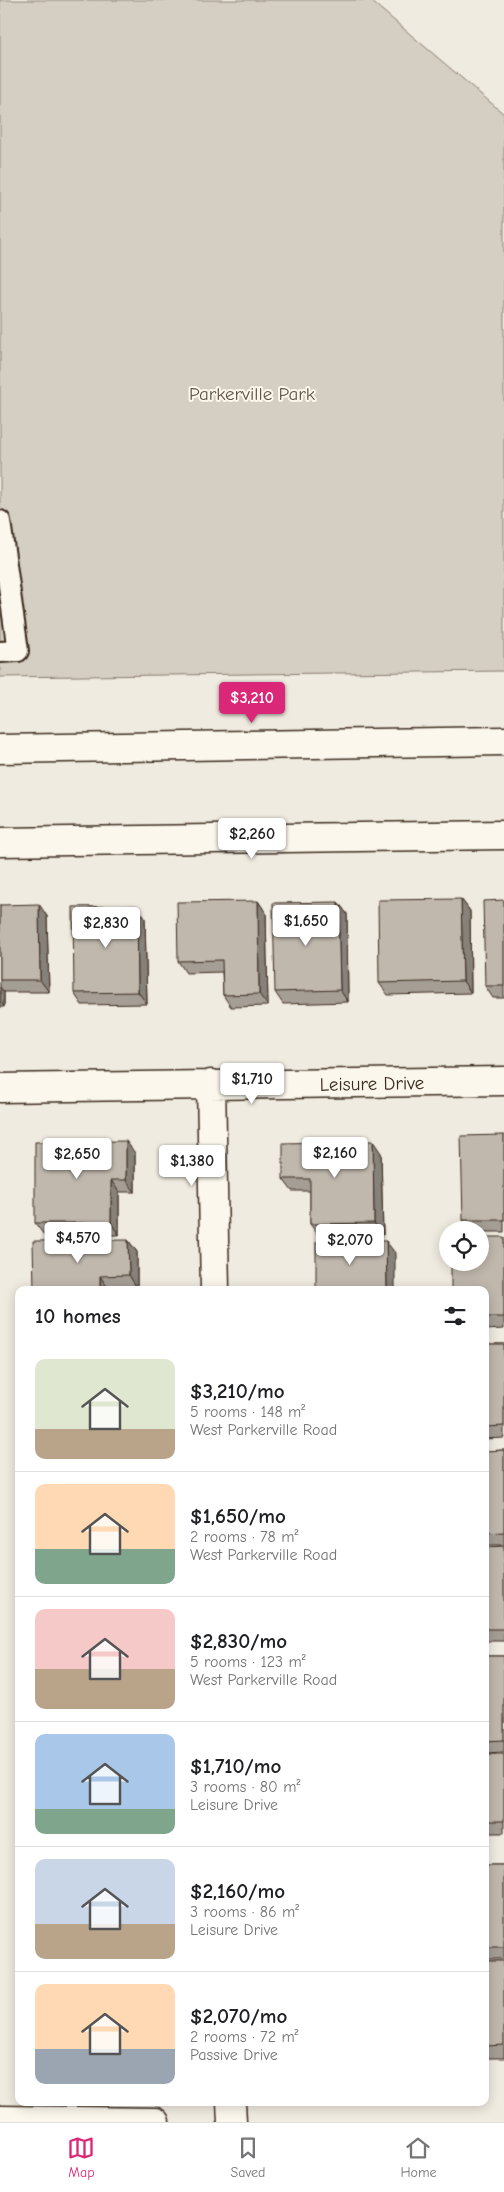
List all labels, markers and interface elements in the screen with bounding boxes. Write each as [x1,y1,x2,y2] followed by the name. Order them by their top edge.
[189,383,316,405] park label: Parkerville Park
[211,682,293,724] pin: $3,210
[230,689,274,707] text: $3,210
[211,818,293,860] pin: $2,260
[229,825,275,843] text: $2,260
[265,904,347,947] pin: $1,650
[65,906,147,949] pin: $2,830
[284,912,329,930] text: $1,650
[83,914,129,932] text: $2,830
[211,1062,293,1105] pin: $1,710
[231,1070,273,1088] text: $1,710
[320,1072,424,1096] street label: Leisure Drive
[294,1136,376,1179] pin: $2,160
[36,1138,118,1180] pin: $2,650
[151,1144,233,1187] pin: $1,380
[313,1144,357,1162] text: $2,160
[54,1145,100,1163] text: $2,650
[170,1152,214,1170] text: $1,380
[439,1221,489,1271] map controls
[439,1221,489,1271] button: locate
[37,1222,119,1264] pin: $4,570
[309,1224,391,1266] pin: $2,070
[55,1229,101,1247] text: $4,570
[327,1231,373,1249] text: $2,070
[441,1302,469,1330] icon: filters
[35,1304,121,1328] text: 10 homes
[75,1379,135,1439] icon: home
[190,1379,285,1403] text: $3,210/mo
[190,1403,305,1421] text: 5 rooms · 148 m²
[190,1421,337,1439] text: West Parkerville Road
[75,1504,135,1564] icon: home
[190,1504,286,1528] text: $1,650/mo
[190,1528,298,1546] text: 2 rooms · 78 m²
[190,1546,337,1564] text: West Parkerville Road
[75,1629,135,1689] icon: home
[190,1629,287,1653] text: $2,830/mo
[190,1653,306,1671] text: 5 rooms · 123 m²
[190,1671,337,1689] text: West Parkerville Road
[75,1754,135,1814] icon: home
[190,1754,281,1778] text: $1,710/mo
[190,1778,300,1796] text: 3 rooms · 80 m²
[190,1796,278,1814] text: Leisure Drive
[75,1879,135,1939] icon: home
[190,1879,285,1903] text: $2,160/mo
[190,1903,299,1921] text: 3 rooms · 86 m²
[190,1921,278,1939] text: Leisure Drive
[75,2004,135,2064] icon: home
[190,2004,287,2028] text: $2,070/mo
[190,2028,299,2046] text: 2 rooms · 72 m²
[190,2046,278,2064] text: Passive Drive
[67,2134,95,2181] tab: Map
[230,2134,265,2181] tab: Saved
[400,2134,437,2181] tab: Home

